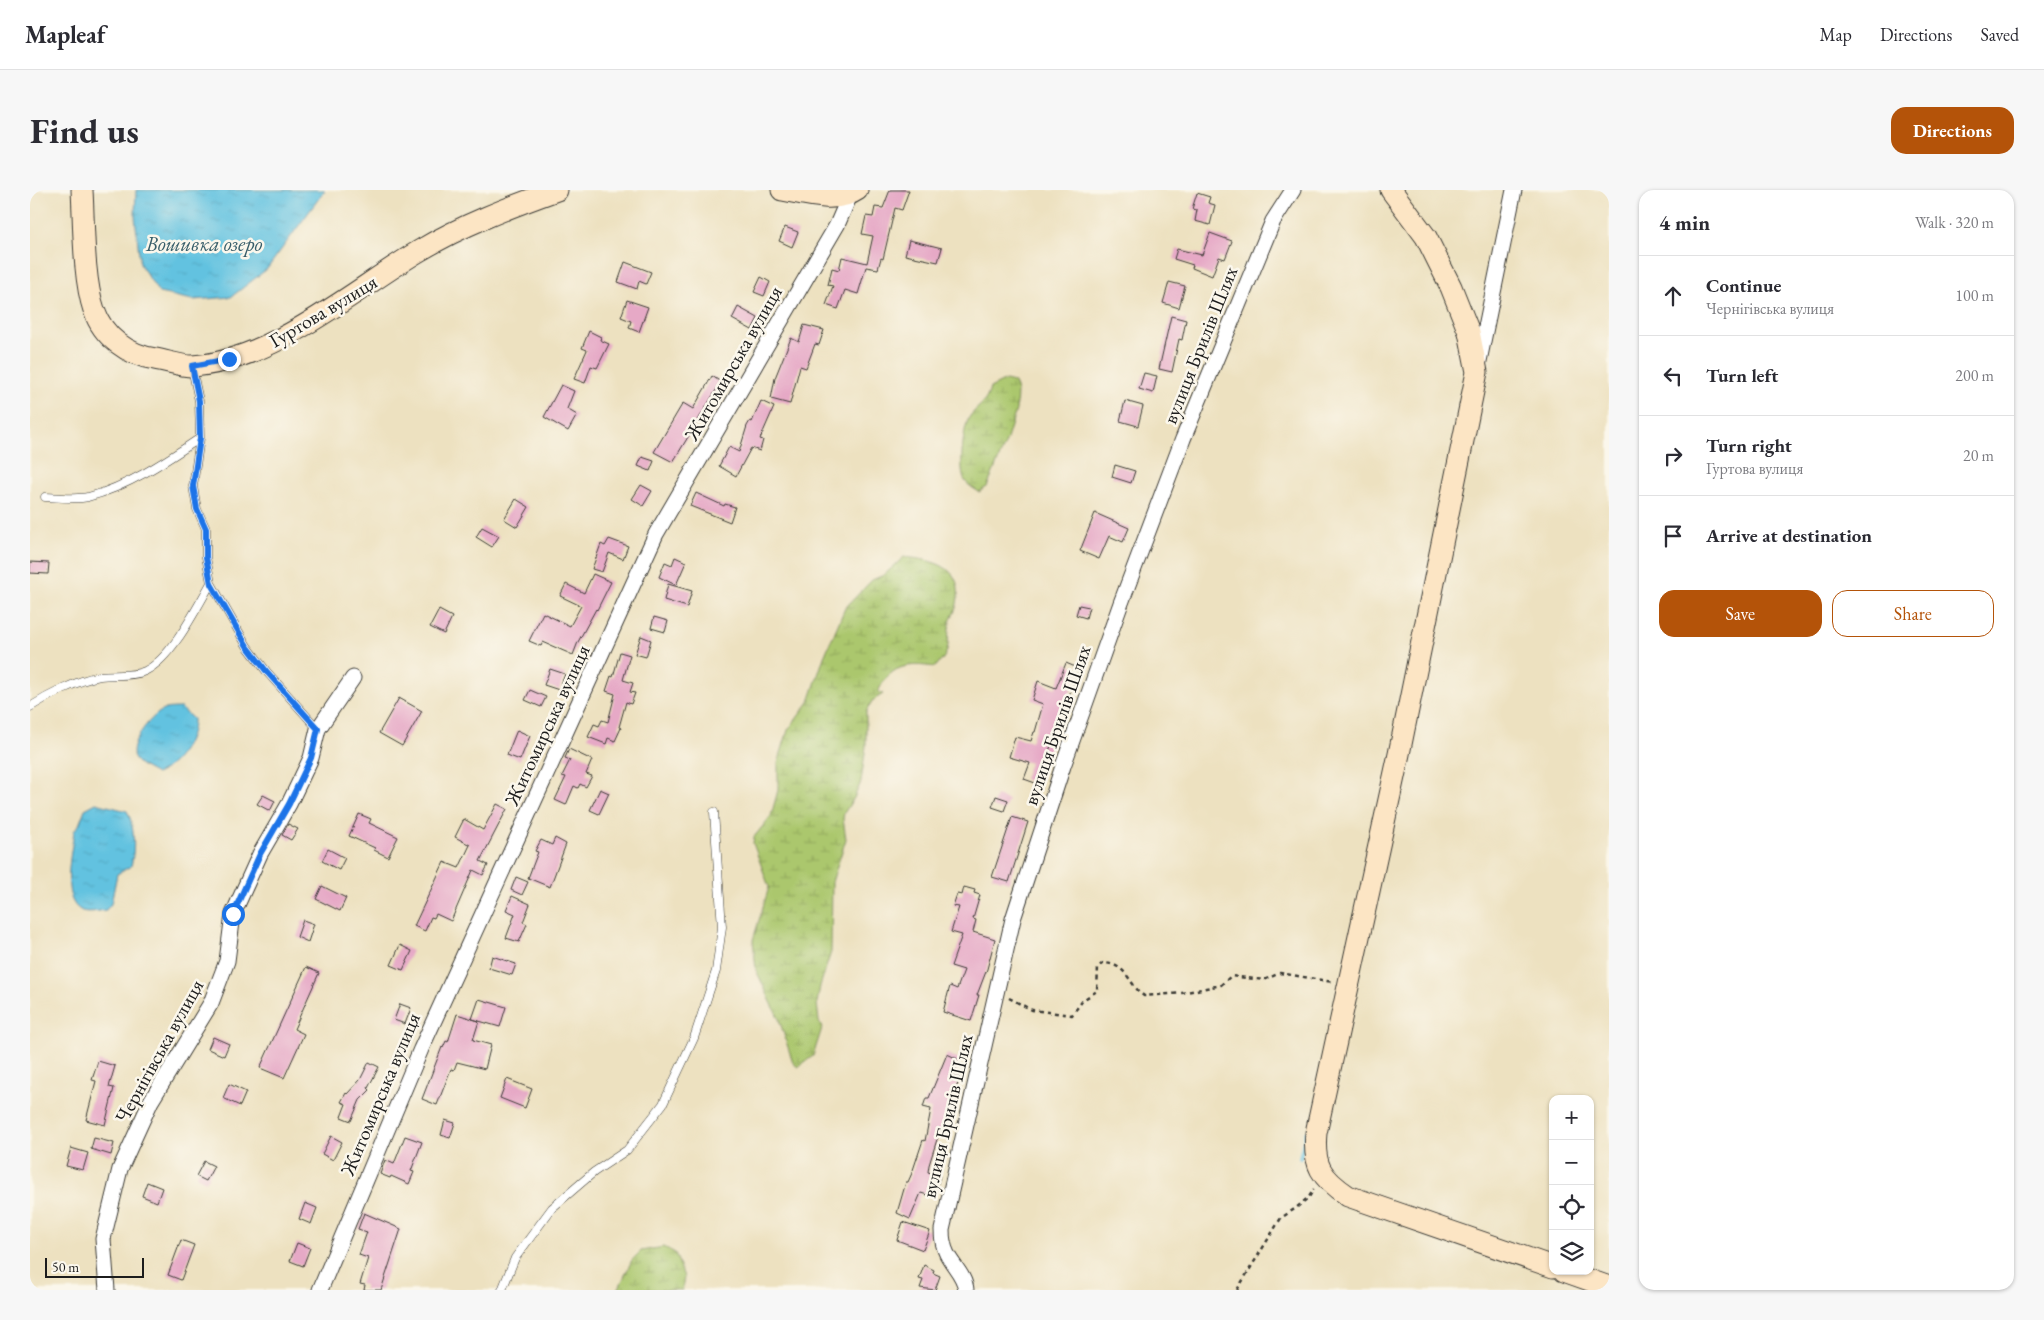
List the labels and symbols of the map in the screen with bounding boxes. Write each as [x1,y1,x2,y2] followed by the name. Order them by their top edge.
[145,230,262,257] water label: Вошивка озеро
[1157,262,1244,427] street label: вулиця Брилів Шлях
[264,268,382,353] street label: Гуртова вулиця
[678,281,788,446] street label: Житомирська вулиця
[218,348,241,371] route end
[498,640,596,810] street label: Житомирська вулиця
[1017,641,1097,808] street label: вулиця Брилів Шлях
[222,903,245,926] route start
[109,975,209,1127] street label: Чернігівська вулиця
[334,1009,426,1180] street label: Житомирська вулиця
[916,1031,979,1200] street label: вулиця Брилів Шлях
[45,1255,144,1278] scale bar

